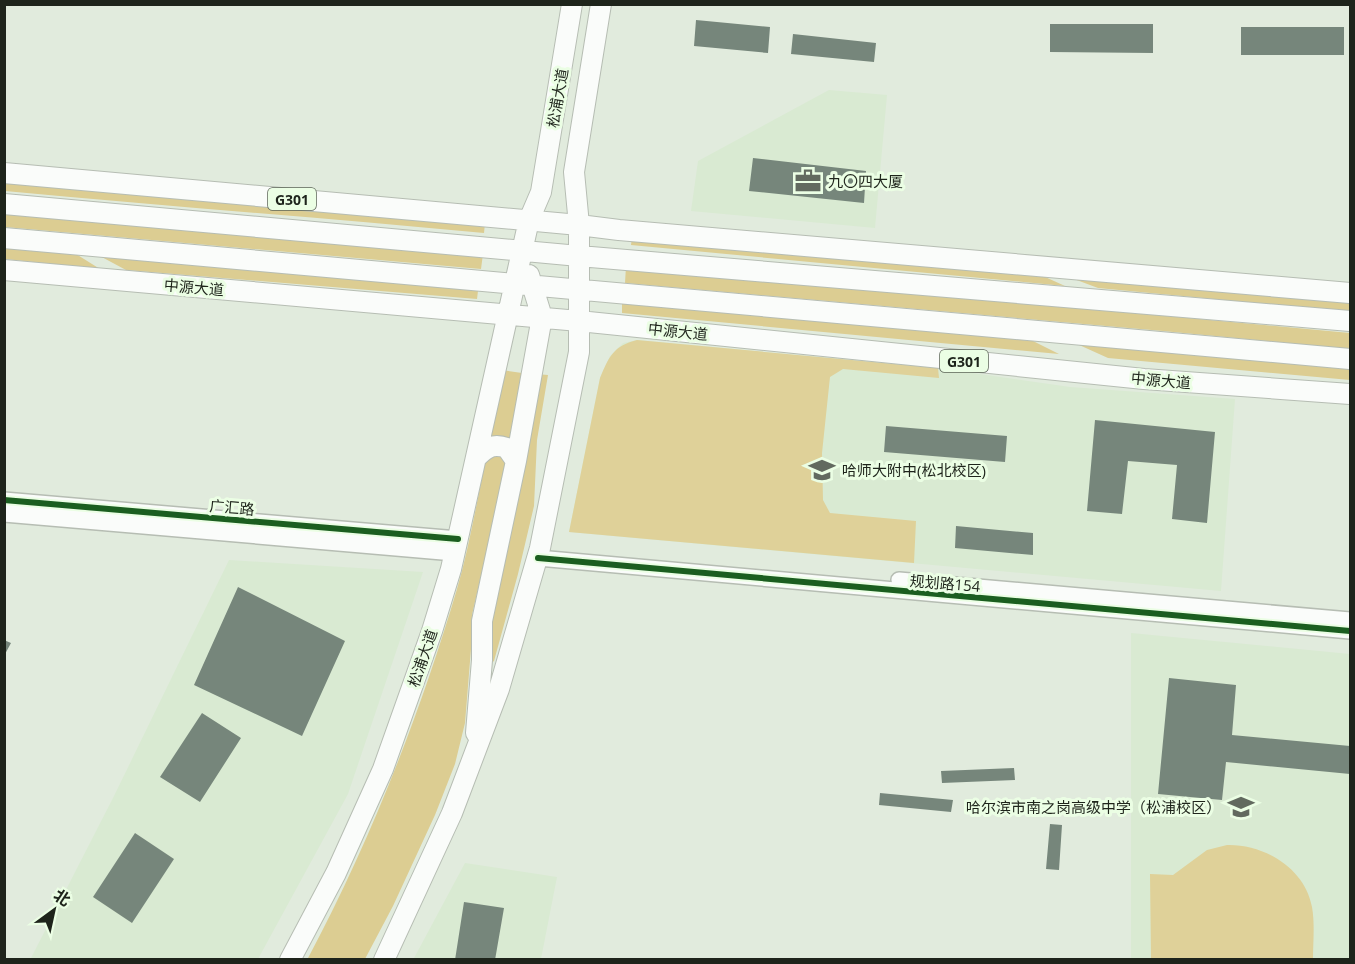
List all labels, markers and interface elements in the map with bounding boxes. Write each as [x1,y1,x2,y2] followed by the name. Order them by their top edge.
[542,67,572,129] street label: 松浦大道
[793,166,823,196] office icon: 九〇四大厦
[828,171,903,191] place label: 九〇四大厦
[268,188,316,210] road number: G301
[163,274,225,300] street label: 中源大道
[647,318,709,344] street label: 中源大道
[940,350,988,372] road number: G301
[1130,367,1192,393] street label: 中源大道
[807,455,837,485] school or university icon: 哈师大附中(松北校区)
[842,460,986,480] place label: 哈师大附中(松北校区)
[209,495,255,519] street label: 广汇路
[909,570,982,596] street label: 规划路154
[403,626,441,690] street label: 松浦大道
[1226,792,1256,822] school or university icon: 哈尔滨市南之岗高级中学（松浦校区）
[966,797,1221,817] place label: 哈尔滨市南之岗高级中学（松浦校区）
[24,880,84,940] north arrow
[49,884,75,911] text: 北

